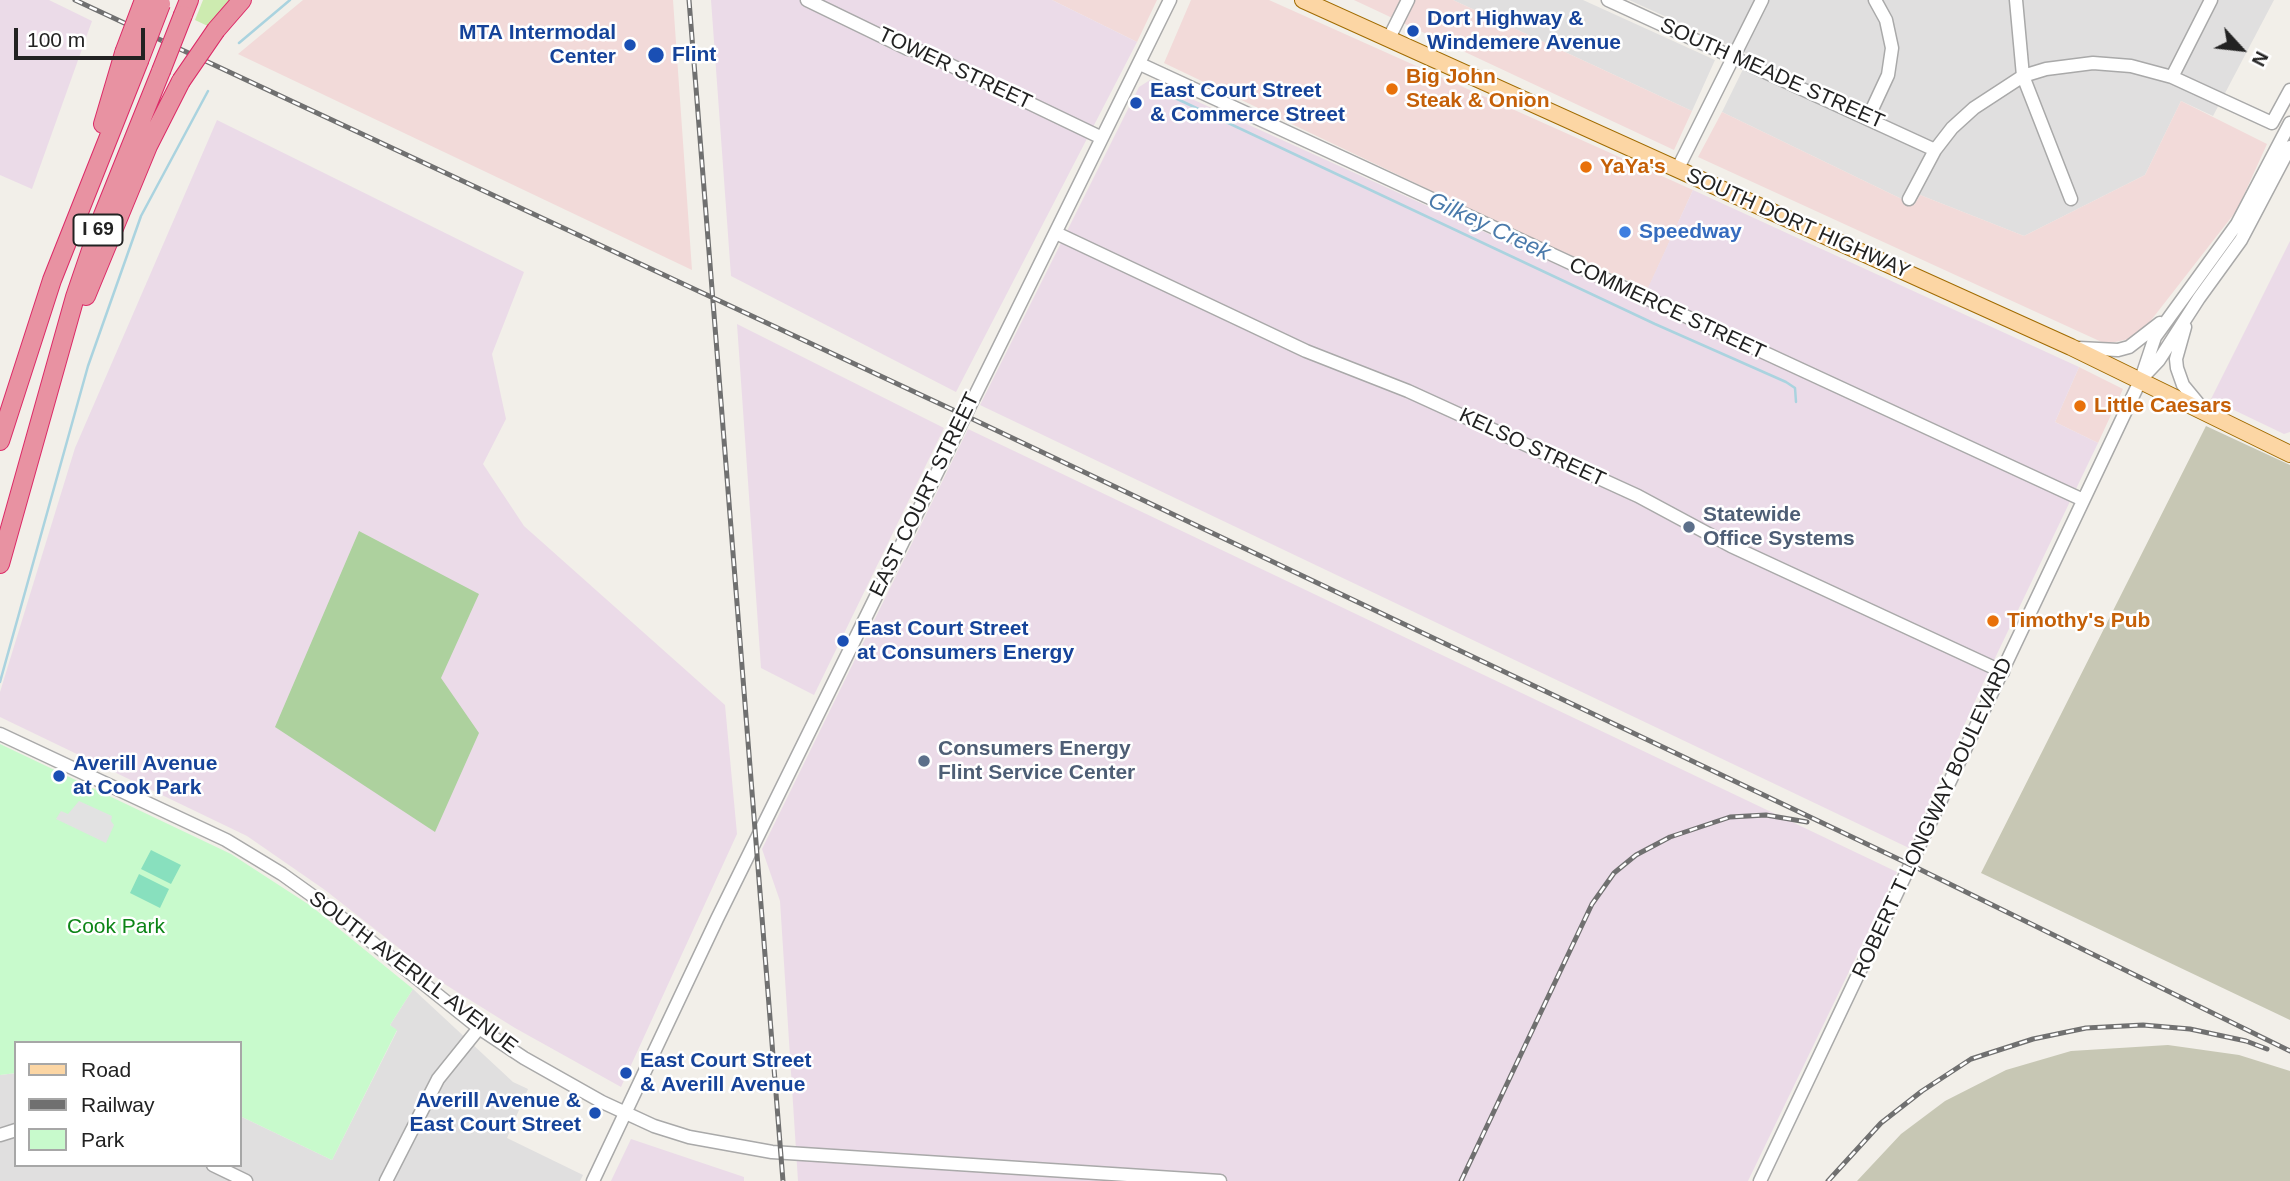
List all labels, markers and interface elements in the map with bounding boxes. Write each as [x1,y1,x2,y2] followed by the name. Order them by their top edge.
[1427,6,1621,56] place label: Dort Highway & Windemere Avenue
[1656,13,1888,135] street label: SOUTH MEADE STREET
[18,14,149,58] scale bar
[2206,14,2276,84] north arrow
[459,20,616,70] place label: MTA Intermodal Center
[874,22,1036,116] street label: TOWER STREET
[1405,23,1421,39] marker: Dort Highway & Windemere Avenue
[27,28,85,51] text: 100 m
[622,37,638,53] marker: MTA Intermodal Center
[672,42,716,68] place label: Flint
[646,45,666,65] marker: Flint
[2248,48,2273,70] text: N
[1406,64,1550,114] place label: Big John Steak & Onion
[1150,78,1345,128] place label: East Court Street & Commerce Street
[1384,81,1400,97] marker: Big John Steak & Onion
[1128,95,1144,111] marker: East Court Street & Commerce Street
[1600,154,1666,180] place label: YaYa's
[1578,159,1594,175] marker: YaYa's
[1682,163,1914,285] street label: SOUTH DORT HIGHWAY
[1424,187,1554,267] water label: Gilkey Creek
[74,214,122,246] road number: I 69
[1639,219,1742,245] place label: Speedway
[1617,224,1633,240] marker: Speedway
[1565,252,1769,366] street label: COMMERCE STREET
[865,389,985,601] street label: EAST COURT STREET
[2094,393,2232,419] place label: Little Caesars
[2072,398,2088,414] marker: Little Caesars
[1455,403,1609,493] street label: KELSO STREET
[1703,502,1855,552] place label: Statewide Office Systems
[1681,519,1697,535] marker: Statewide Office Systems
[2007,608,2150,634] place label: Timothy's Pub
[1985,613,2001,629] marker: Timothy's Pub
[857,616,1074,666] place label: East Court Street at Consumers Energy
[835,633,851,649] marker: East Court Street at Consumers Energy
[1848,654,2018,982] street label: ROBERT T LONGWAY BOULEVARD
[938,736,1135,786] place label: Consumers Energy Flint Service Center
[73,751,217,801] place label: Averill Avenue at Cook Park
[916,753,932,769] marker: Consumers Energy Flint Service Center
[51,768,67,784] marker: Averill Avenue at Cook Park
[304,886,522,1060] street label: SOUTH AVERILL AVENUE
[67,914,165,940] park label: Cook Park
[14,1041,242,1167] legend
[640,1048,812,1098] place label: East Court Street & Averill Avenue
[81,1058,131,1081] text: Road
[618,1065,634,1081] marker: East Court Street & Averill Avenue
[409,1088,581,1138] place label: Averill Avenue & East Court Street
[81,1093,155,1116] text: Railway
[587,1105,603,1121] marker: Averill Avenue & East Court Street
[81,1128,124,1151] text: Park

